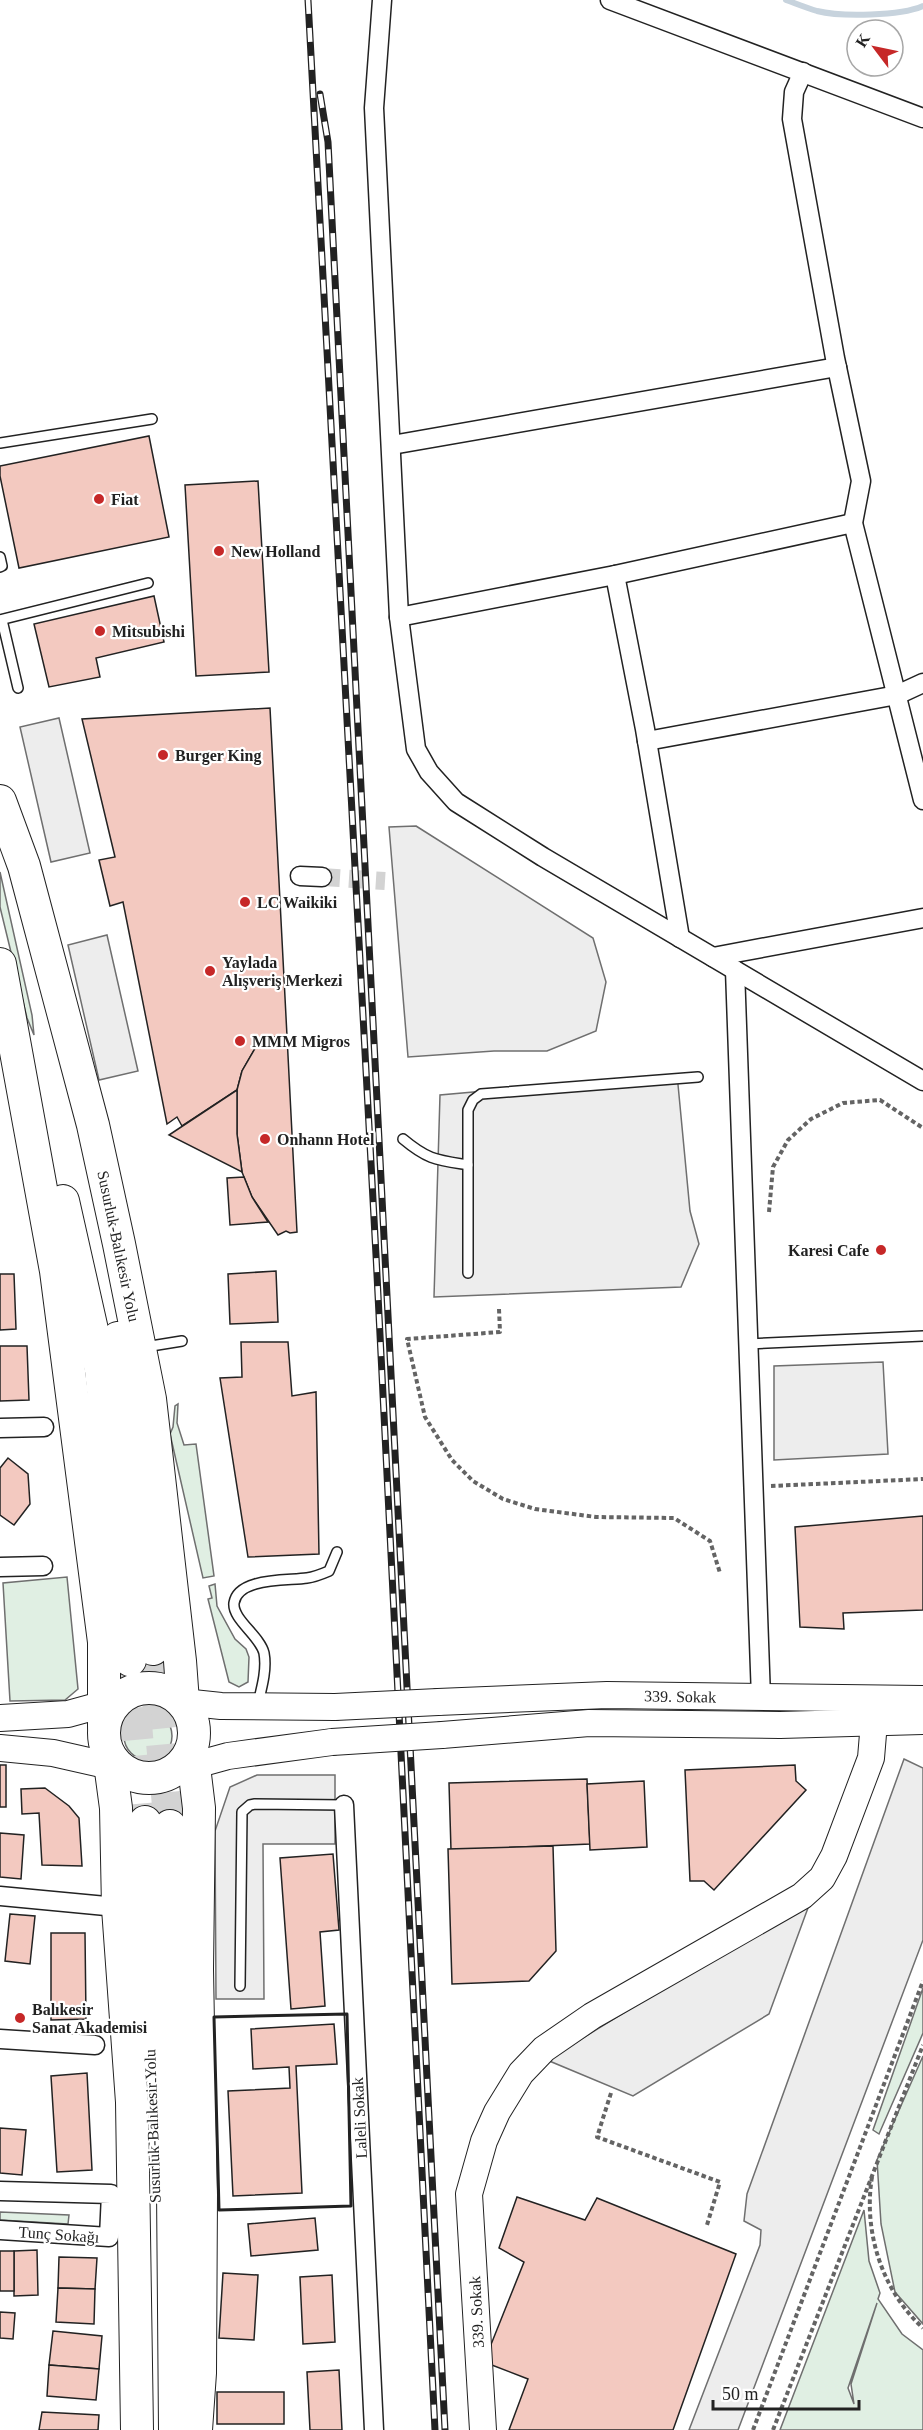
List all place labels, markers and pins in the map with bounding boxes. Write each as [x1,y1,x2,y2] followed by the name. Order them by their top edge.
[111,491,139,508] place label: Fiat
[92,492,106,506] marker: Fiat
[231,543,320,560] place label: New Holland
[212,544,226,558] marker: New Holland
[112,623,185,640] place label: Mitsubishi
[93,624,107,638] marker: Mitsubishi
[175,747,261,765] place label: Burger King
[156,748,170,762] marker: Burger King
[257,894,338,911] place label: LC Waikiki
[238,895,252,909] marker: LC Waikiki
[222,954,343,990] place label: Yaylada Alışveriş Merkezi
[203,964,217,978] marker: Yaylada Alışveriş Merkezi
[252,1033,350,1051] place label: MMM Migros
[233,1034,247,1048] marker: MMM Migros
[277,1131,375,1148] place label: Onhann Hotel
[258,1132,272,1146] marker: Onhann Hotel
[788,1242,869,1259] place label: Karesi Cafe
[874,1243,888,1257] marker: Karesi Cafe
[32,2001,148,2036] place label: Balıkesir Sanat Akademisi
[13,2011,27,2025] marker: Balıkesir Sanat Akademisi

